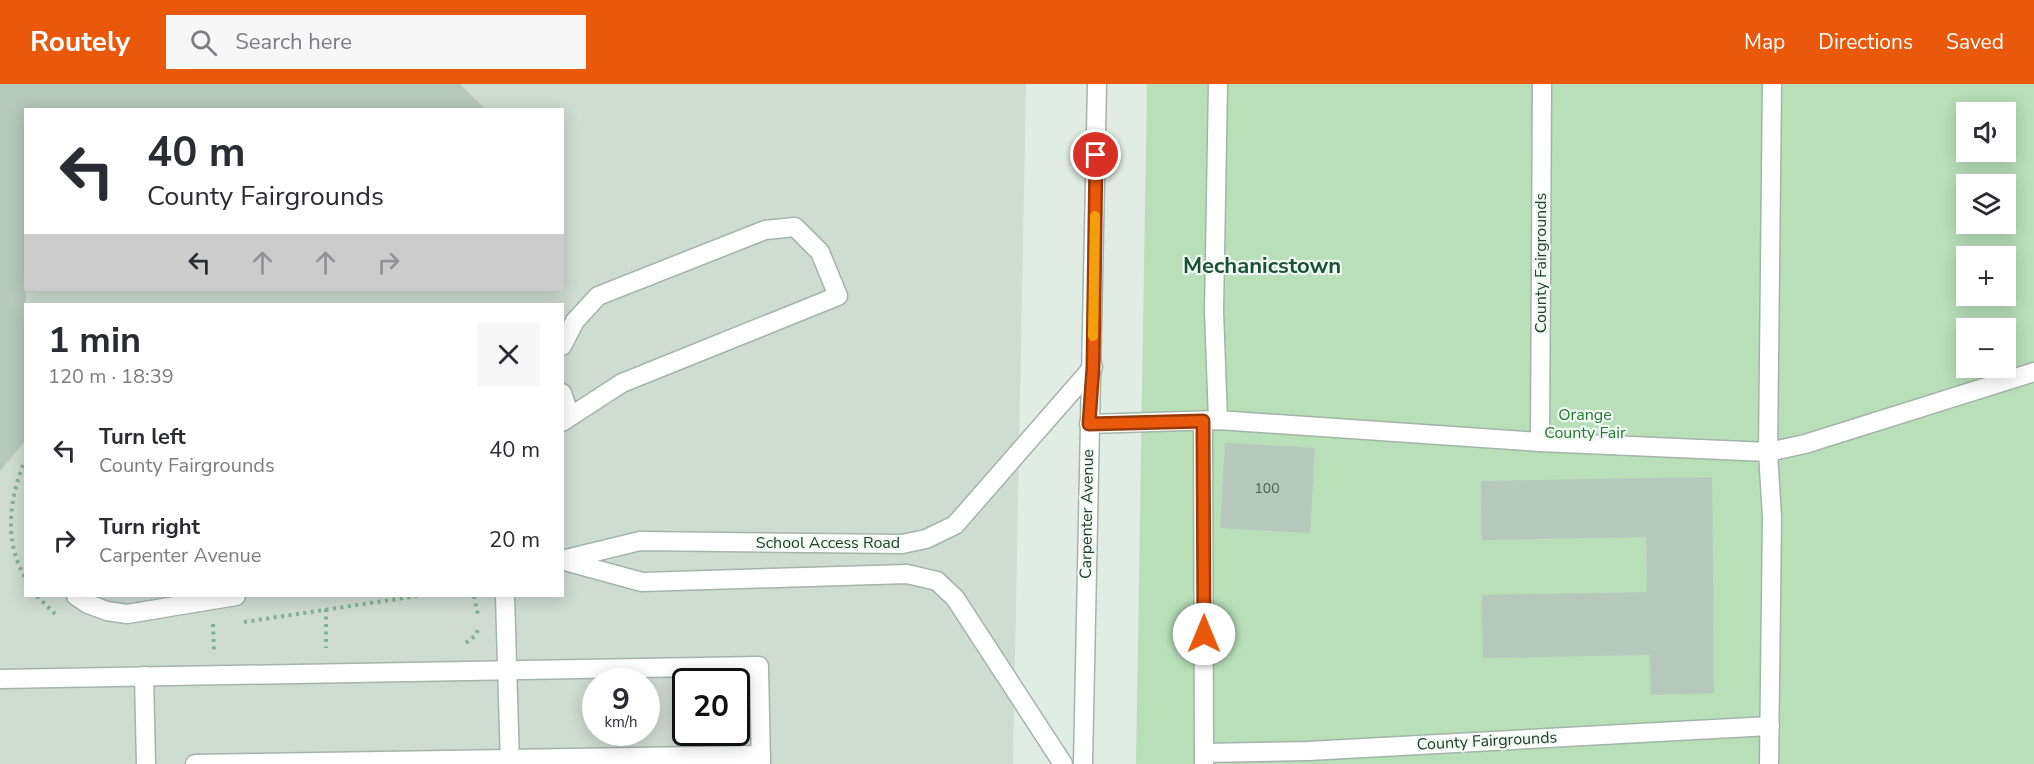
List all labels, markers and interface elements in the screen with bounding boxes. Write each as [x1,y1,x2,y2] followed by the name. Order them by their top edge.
[166,15,586,69] search box
[30,23,130,61] text: Routely
[187,26,220,59] icon: search
[235,27,352,57] text: Search here
[1744,28,1785,56] text: Map
[1818,28,1913,56] text: Directions
[1946,28,2004,56] text: Saved
[1956,102,2016,378] map controls
[1956,102,2016,162] button: sound
[147,124,246,181] text: 40 m
[1070,129,1121,180] pin
[48,132,126,210] icon: left
[1079,138,1112,171] icon: arrive
[1956,174,2016,234] button: layers
[147,178,384,215] text: County Fairgrounds
[1530,193,1552,333] street label: County Fairgrounds
[183,246,216,279] icon: left
[246,246,279,279] icon: ahead
[309,246,342,279] icon: ahead
[372,246,405,279] icon: right
[1956,246,2016,306] button: +
[1183,251,1341,281] district label: Mechanicstown
[48,316,141,365] text: 1 min
[1956,318,2016,378] button: −
[477,323,540,386] button: close
[48,363,174,390] text: 120 m · 18:39
[1544,404,1626,444] park label: Orange County Fair
[99,422,186,452] text: Turn left
[48,434,81,467] icon: left
[489,435,540,465] text: 40 m
[1075,449,1099,579] street label: Carpenter Avenue
[99,452,275,479] text: County Fairgrounds
[1254,479,1280,498] house number: 100
[99,512,200,542] text: Turn right
[48,524,81,557] icon: right
[489,525,540,555] text: 20 m
[756,532,900,554] street label: School Access Road
[99,542,261,569] text: Carpenter Avenue
[1172,602,1236,666] position arrow
[672,668,750,746] speed limit sign: 20
[612,679,630,720] text: 9
[604,712,638,732] text: km/h
[1416,726,1558,756] street label: County Fairgrounds

